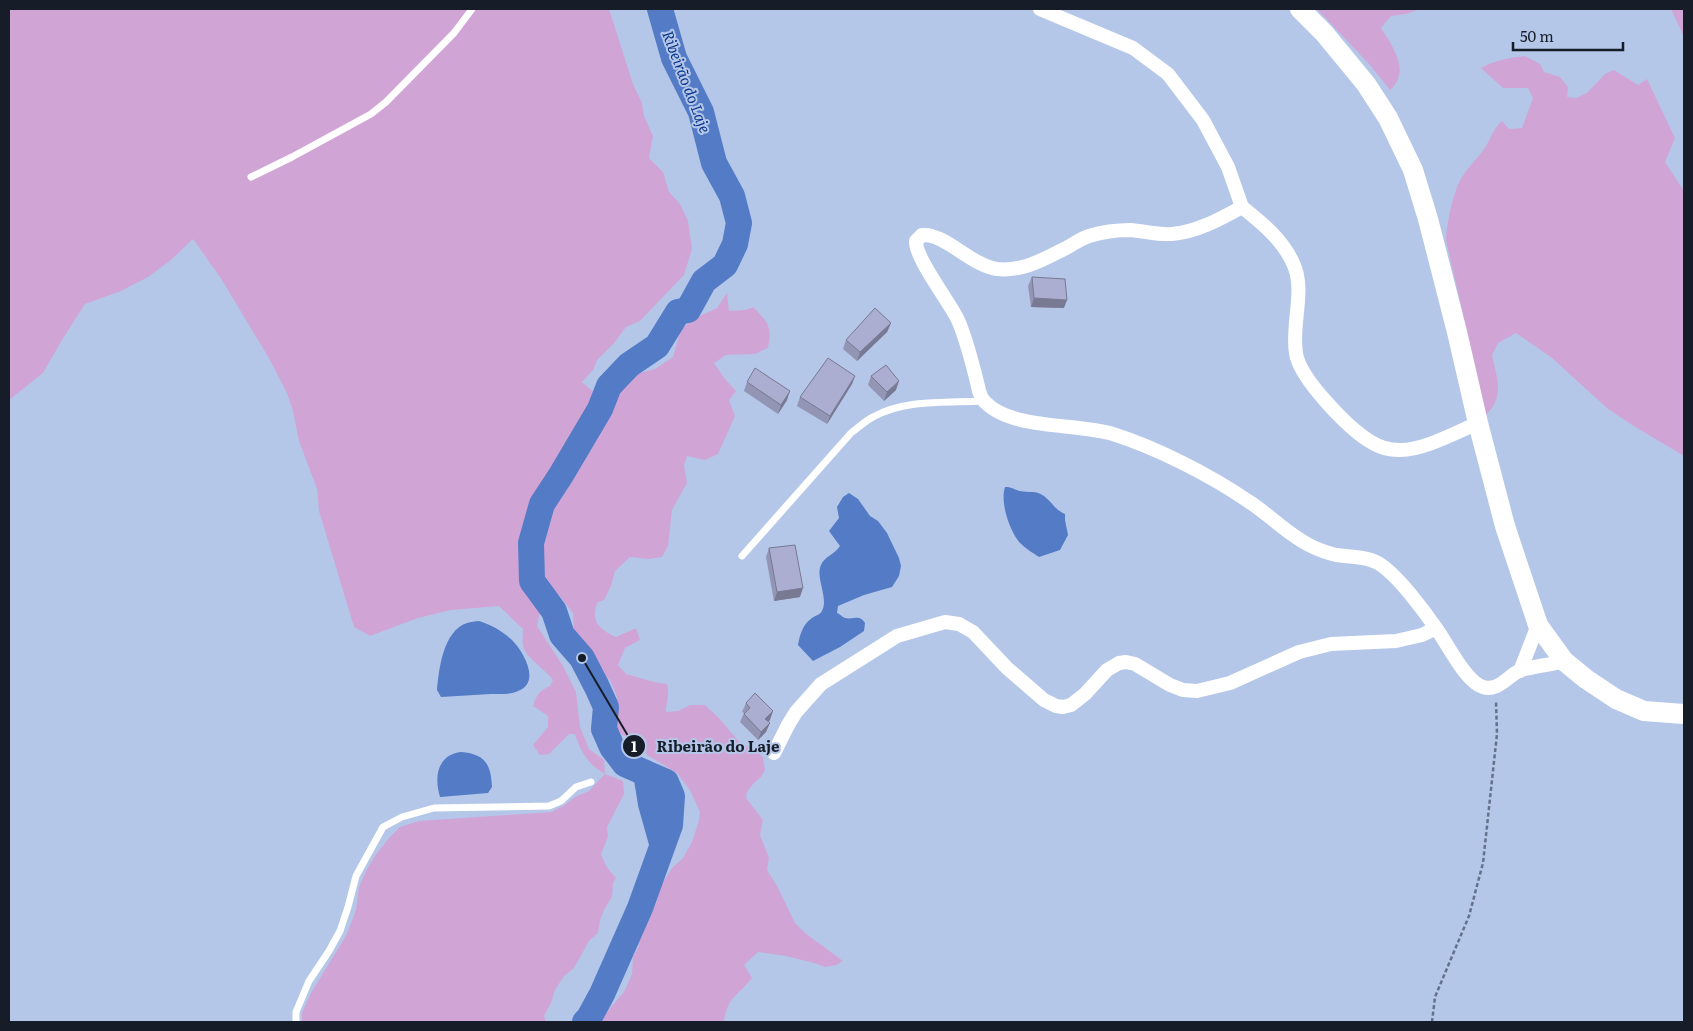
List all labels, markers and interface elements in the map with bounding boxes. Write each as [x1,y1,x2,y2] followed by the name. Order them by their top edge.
[1513,20,1623,52] scale bar
[1520,24,1554,47] text: 50 m
[657,27,718,136] water label: Ribeirão do Laje
[622,731,790,761] callout: Ribeirão do Laje
[631,734,637,757] text: 1
[656,734,780,757] text: Ribeirão do Laje

